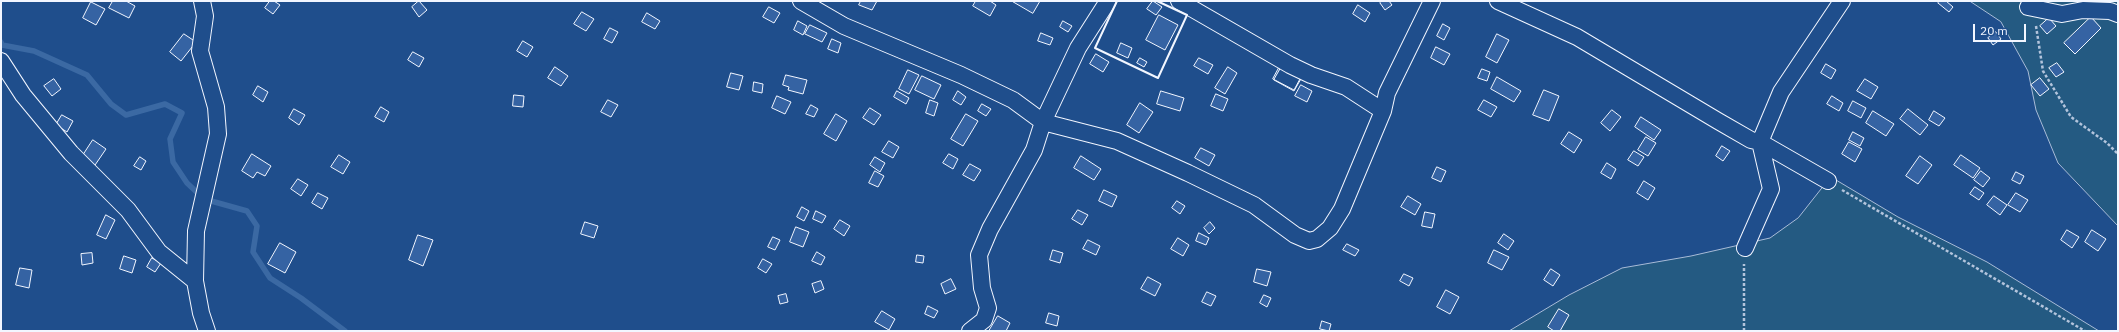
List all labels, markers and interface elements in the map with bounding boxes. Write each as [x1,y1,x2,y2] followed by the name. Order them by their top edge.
[1975,16,2028,42] scale bar
[1980,23,2008,38] text: 20 m

